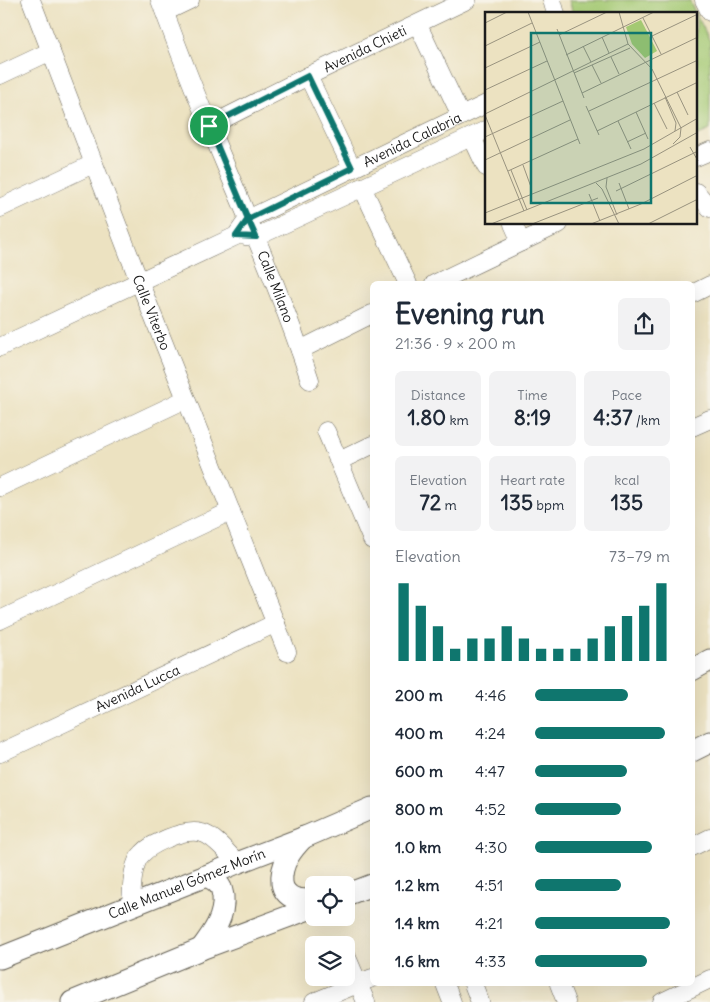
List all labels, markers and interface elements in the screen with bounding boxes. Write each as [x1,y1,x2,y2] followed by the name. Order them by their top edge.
[485,12,698,225] inset map
[320,21,409,76] street label: Avenida Chieti
[188,105,230,147] pin
[360,108,464,171] street label: Avenida Calabria
[195,112,223,140] icon: arrive
[253,248,298,325] street label: Calle Milano
[128,272,175,353] street label: Calle Viterbo
[395,296,545,332] text: Evening run
[618,298,670,350] button: share
[395,333,516,353] text: 21:36 · 9 × 200 m
[411,386,466,404] text: Distance
[517,386,548,404] text: Time
[612,386,642,404] text: Pace
[407,404,446,431] text: 1.80
[514,404,551,431] text: 8:19
[593,404,632,431] text: 4:37
[446,411,469,429] text: km
[632,411,660,429] text: /km
[409,471,467,489] text: Elevation
[500,471,565,489] text: Heart rate
[614,471,639,489] text: kcal
[419,489,441,516] text: 72
[501,489,533,516] text: 135
[611,489,643,516] text: 135
[441,496,457,514] text: m
[533,496,564,514] text: bpm
[395,546,461,566] text: Elevation
[609,546,670,566] text: 73–79 m
[92,661,183,716] street label: Avenida Lucca
[395,685,443,705] text: 200 m
[475,685,506,705] text: 4:46
[395,723,443,743] text: 400 m
[475,723,506,743] text: 4:24
[395,761,443,781] text: 600 m
[475,761,505,781] text: 4:47
[395,799,443,819] text: 800 m
[475,799,506,819] text: 4:52
[395,837,441,857] text: 1.0 km
[475,837,507,857] text: 4:30
[106,844,268,923] street label: Calle Manuel Gómez Morín
[395,875,439,895] text: 1.2 km
[475,875,503,895] text: 4:51
[305,876,355,986] map controls
[305,876,355,926] button: locate
[395,913,440,933] text: 1.4 km
[475,913,503,933] text: 4:21
[305,936,355,986] button: layers
[395,951,440,971] text: 1.6 km
[475,951,506,971] text: 4:33

